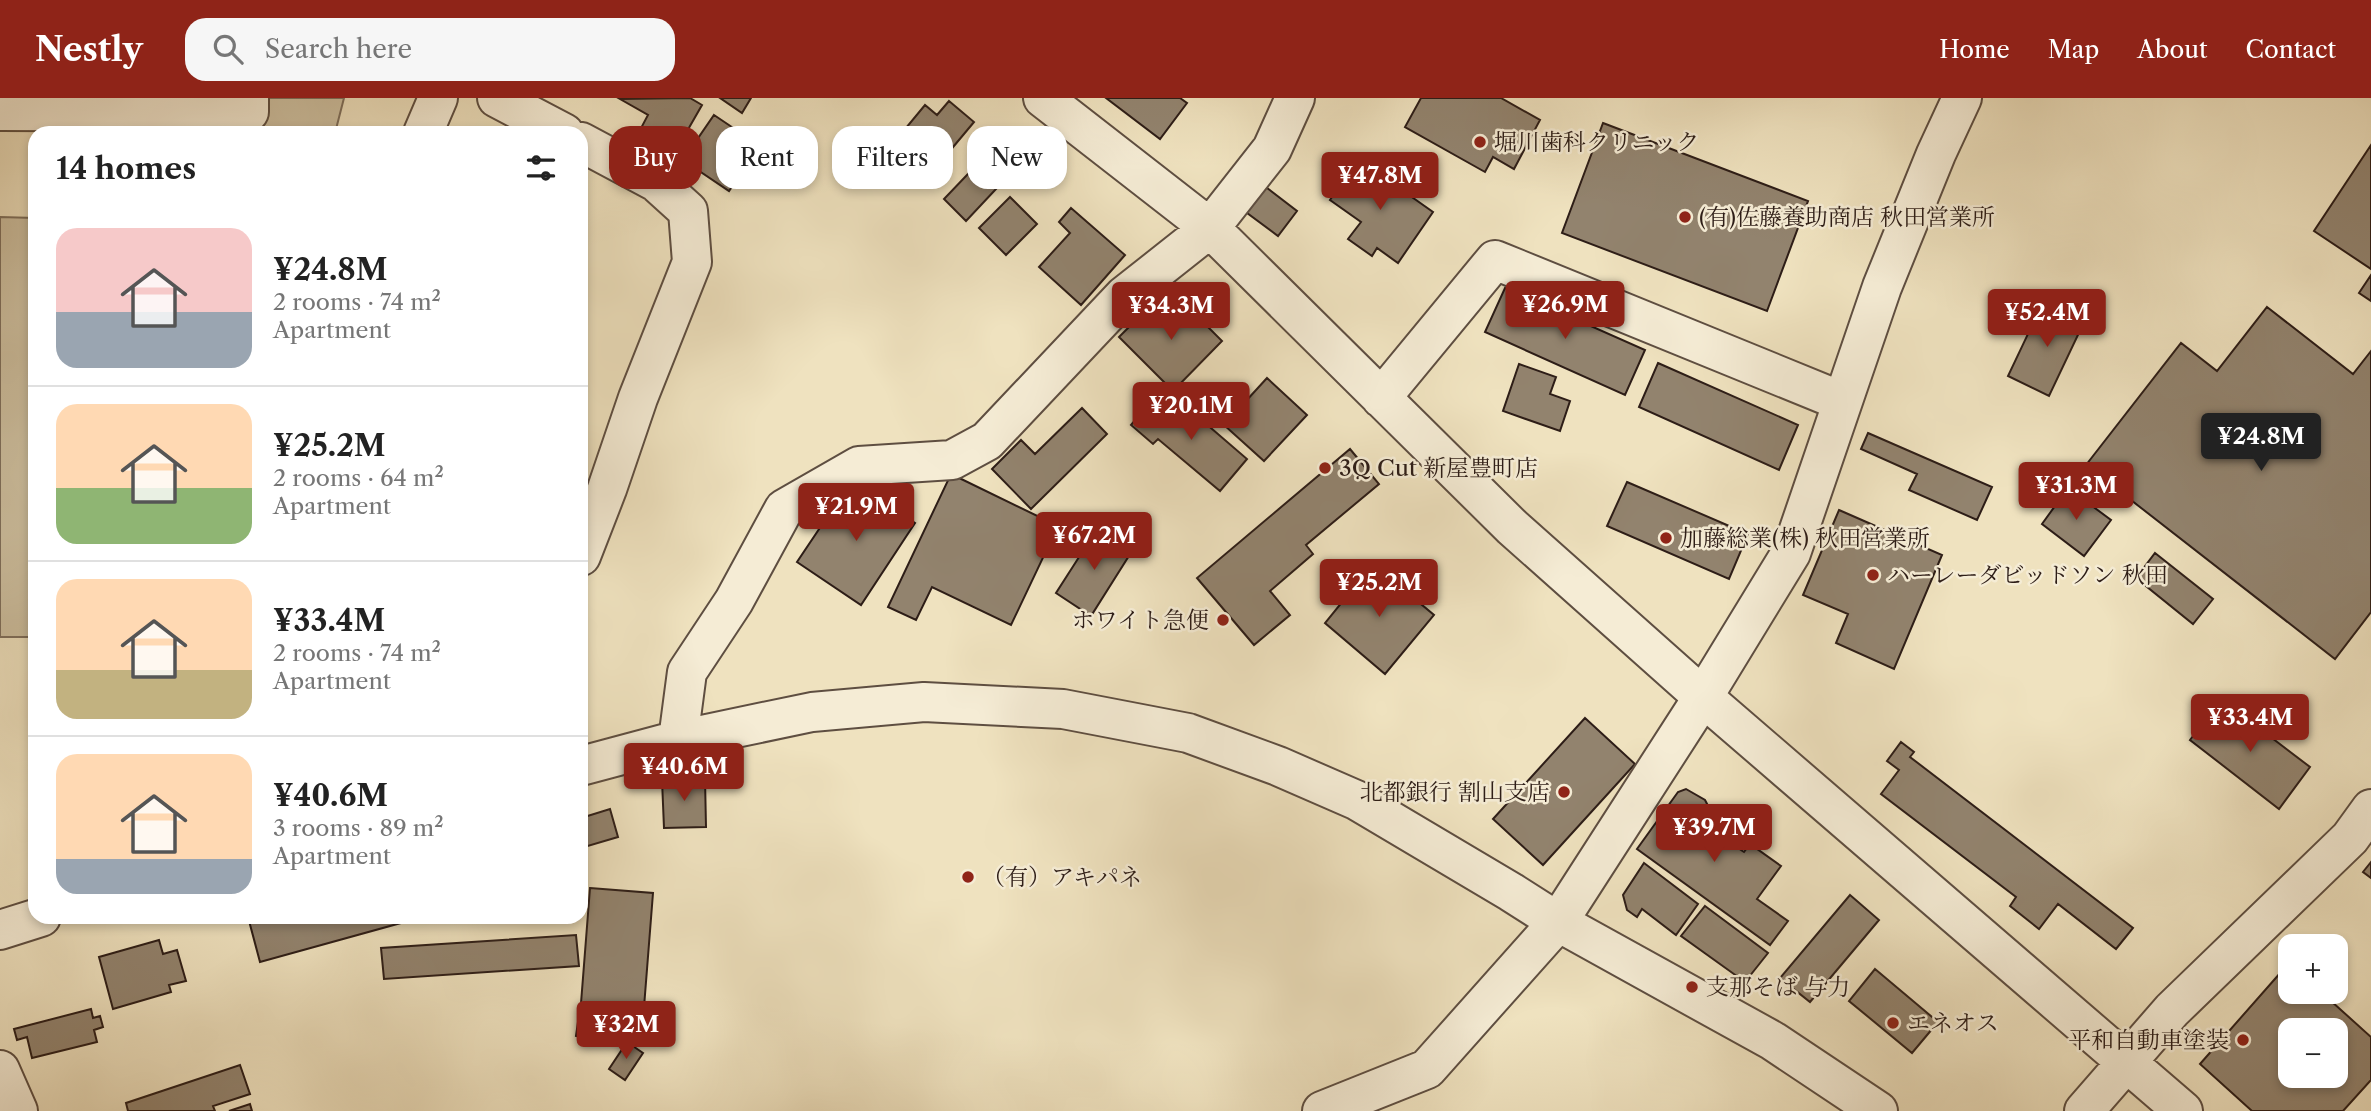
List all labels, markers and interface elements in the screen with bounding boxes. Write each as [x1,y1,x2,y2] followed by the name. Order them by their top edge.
[185,18,675,81] search box
[35,29,143,70] text: Nestly
[209,30,247,68] icon: search
[265,33,412,65] text: Search here
[1939,35,2010,64] text: Home
[2048,35,2099,64] text: Map
[2137,35,2208,64] text: About
[2246,35,2336,64] text: Contact
[609,126,702,189] chip: Buy
[716,126,818,189] chip: Rent
[832,126,953,189] chip: Filters
[967,126,1067,189] chip: New
[1494,128,1700,156] place label: 堀川歯科クリニック
[1472,134,1488,150] marker: 堀川歯科クリニック
[522,149,560,187] icon: filters
[56,150,196,187] text: 14 homes
[1323,152,1437,212] pin: ¥47.8M
[1337,161,1423,189] text: ¥47.8M
[1699,203,1995,231] place label: (有)佐藤養助商店 秋田営業所
[1677,209,1693,225] marker: (有)佐藤養助商店 秋田営業所
[273,251,388,288] text: ¥24.8M
[112,256,196,340] icon: home
[1114,282,1228,342] pin: ¥34.3M
[1508,282,1622,341] pin: ¥26.9M
[273,288,441,316] text: 2 rooms · 74 m²
[1990,289,2104,349] pin: ¥52.4M
[1521,290,1609,318] text: ¥26.9M
[1128,291,1214,319] text: ¥34.3M
[2004,298,2090,326] text: ¥52.4M
[273,316,391,344] text: Apartment
[1134,382,1248,442] pin: ¥20.1M
[1149,391,1233,419] text: ¥20.1M
[2204,414,2318,473] pin: ¥24.8M
[2217,422,2305,450] text: ¥24.8M
[273,427,386,464] text: ¥25.2M
[112,432,196,516] icon: home
[1339,454,1538,482] place label: 3Q Cut 新屋豊町店
[1317,460,1333,476] marker: 3Q Cut 新屋豊町店
[2019,462,2133,522] pin: ¥31.3M
[273,464,444,492] text: 2 rooms · 64 m²
[2035,471,2117,499] text: ¥31.3M
[799,484,913,543] pin: ¥21.9M
[273,492,391,520] text: Apartment
[814,492,898,520] text: ¥21.9M
[1037,512,1151,572] pin: ¥67.2M
[1052,521,1136,549] text: ¥67.2M
[1680,524,1930,552] place label: 加藤総業(株) 秋田営業所
[1658,530,1674,546] marker: 加藤総業(株) 秋田営業所
[1322,560,1436,619] pin: ¥25.2M
[1887,561,2168,589] place label: ハーレーダビッドソン 秋田
[1865,567,1881,583] marker: ハーレーダビッドソン 秋田
[1336,568,1422,596] text: ¥25.2M
[273,602,385,639] text: ¥33.4M
[1072,606,1209,634] place label: ホワイト急便
[112,607,196,691] icon: home
[1215,612,1231,628] marker: ホワイト急便
[273,639,441,667] text: 2 rooms · 74 m²
[273,667,391,695] text: Apartment
[2193,694,2307,754] pin: ¥33.4M
[2207,703,2293,731] text: ¥33.4M
[627,744,741,803] pin: ¥40.6M
[640,752,728,780] text: ¥40.6M
[273,777,388,814] text: ¥40.6M
[1360,778,1550,806] place label: 北都銀行 割山支店
[112,782,196,866] icon: home
[1556,784,1572,800] marker: 北都銀行 割山支店
[1657,804,1771,864] pin: ¥39.7M
[1672,813,1756,841] text: ¥39.7M
[273,814,444,842] text: 3 rooms · 89 m²
[273,842,391,870] text: Apartment
[982,863,1142,891] place label: （有）アキパネ
[960,869,976,885] marker: （有）アキパネ
[2278,934,2348,1088] map controls
[2278,934,2348,1004] button: +
[1706,973,1850,1001] place label: 支那そば 与力
[1684,979,1700,995] marker: 支那そば 与力
[585,1002,667,1061] pin: ¥32M
[1907,1009,1999,1037] place label: エネオス
[593,1010,659,1038] text: ¥32M
[1885,1015,1901,1031] marker: エネオス
[2278,1018,2348,1088] button: −
[2068,1026,2229,1054] place label: 平和自動車塗装
[2235,1032,2251,1048] marker: 平和自動車塗装

